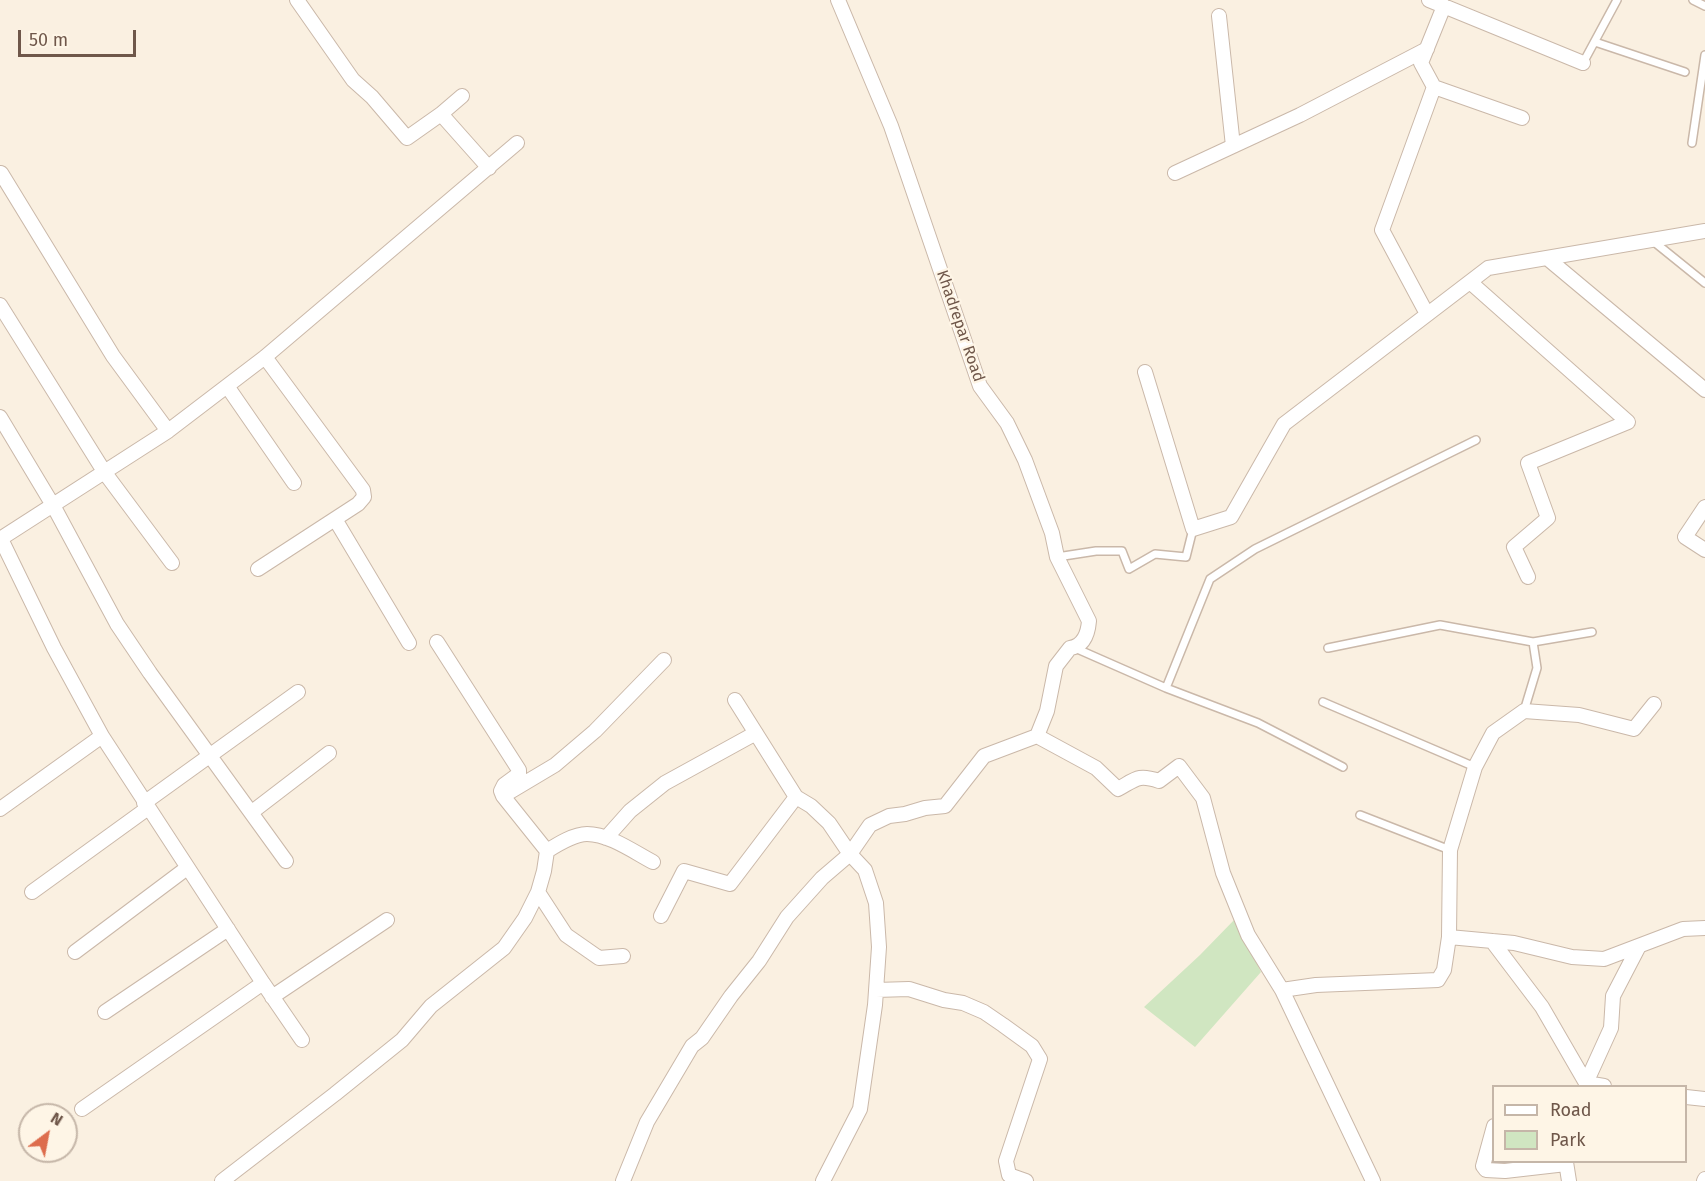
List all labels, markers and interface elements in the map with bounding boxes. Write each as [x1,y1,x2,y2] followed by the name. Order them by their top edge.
[21,18,140,56] scale bar
[29,29,68,51] text: 50 m
[932,268,988,384] street label: Khadrepar Road
[1492,1085,1687,1163] legend
[1550,1099,1592,1121] text: Road
[18,1103,78,1163] north arrow
[47,1108,66,1130] text: N
[1550,1129,1585,1151] text: Park

